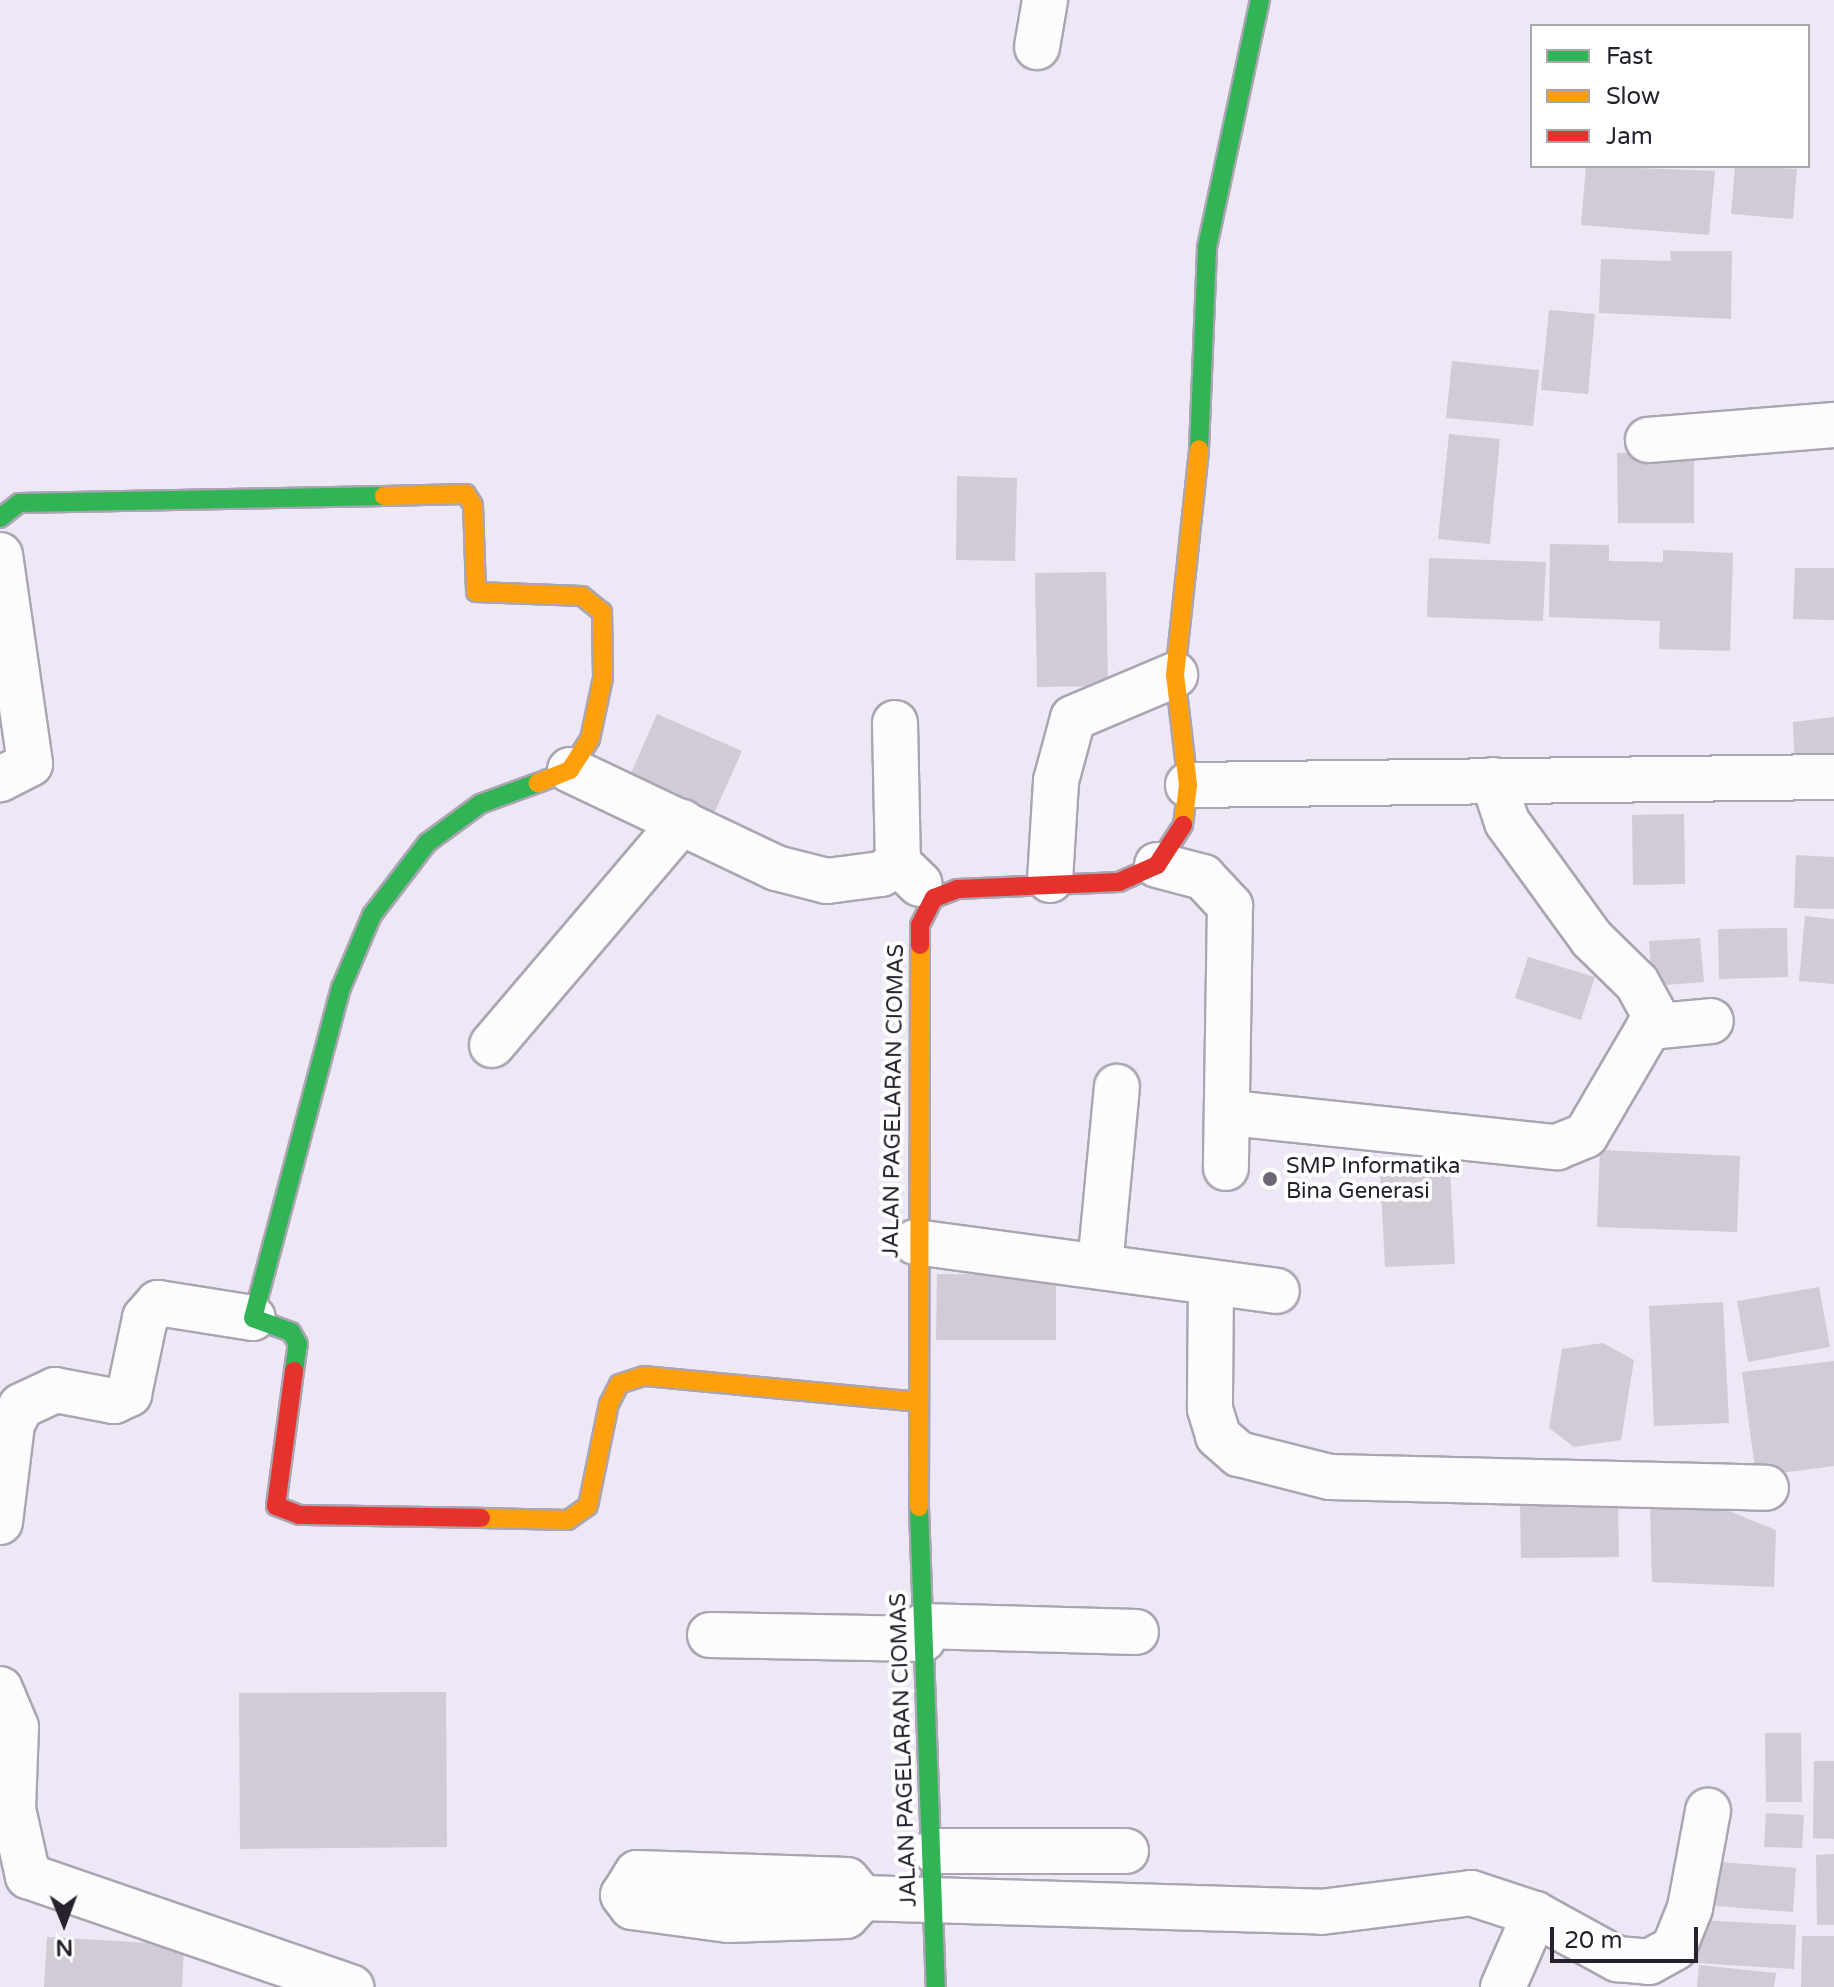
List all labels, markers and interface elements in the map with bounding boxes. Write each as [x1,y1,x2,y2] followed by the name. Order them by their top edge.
[1530,24,1810,168] legend
[1606,42,1653,71] text: Fast
[1606,82,1660,111] text: Slow
[1606,122,1653,151] text: Jam
[878,944,910,1258] street label: JALAN PAGELARAN CIOMAS
[1286,1153,1460,1204] place label: SMP Informatika Bina Generasi
[1261,1170,1279,1188] marker: SMP Informatika Bina Generasi
[885,1593,923,1907] street label: JALAN PAGELARAN CIOMAS
[24,1883,104,1963] north arrow
[1554,1911,1702,1961] scale bar
[1564,1926,1622,1955] text: 20 m
[55,1934,73,1960] text: N

